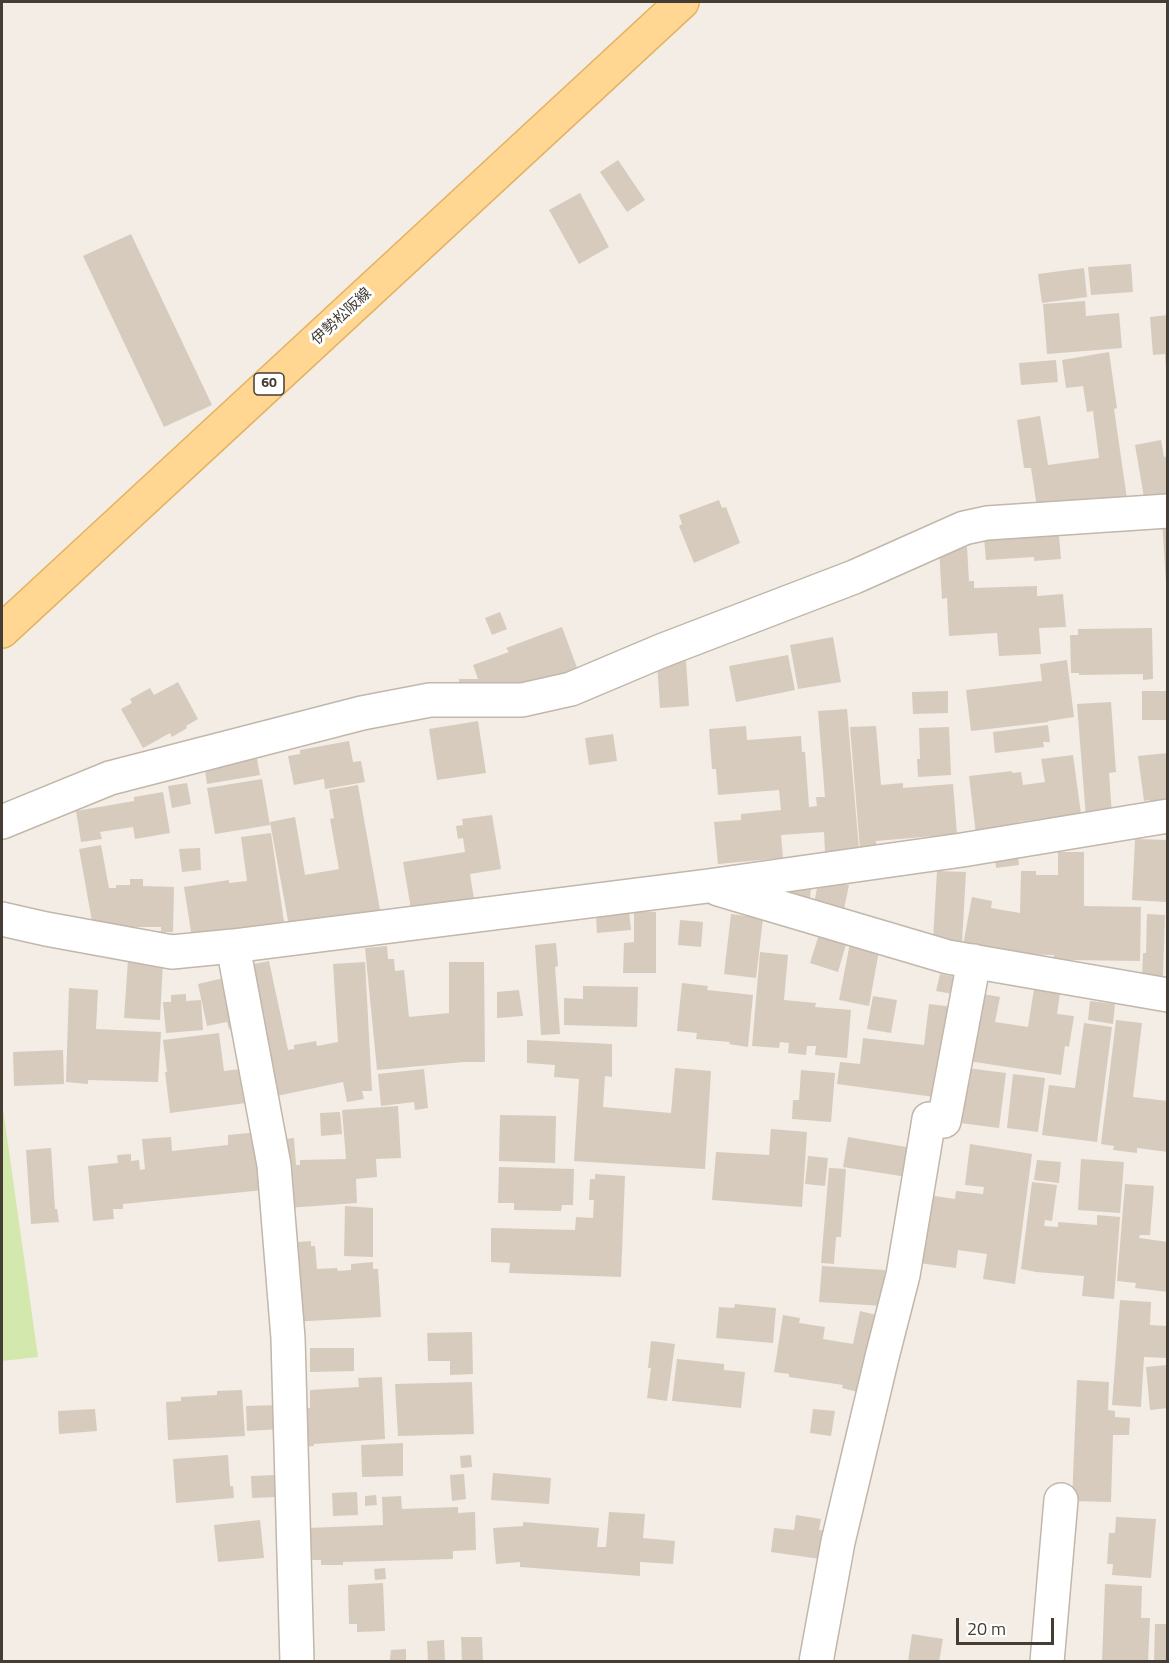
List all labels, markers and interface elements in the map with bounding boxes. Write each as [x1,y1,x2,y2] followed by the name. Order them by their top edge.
[308,285,376,349] street label: 伊勢松阪線
[254,373,284,395] road number: 60
[959,1606,1056,1644] scale bar
[967,1615,1006,1642] text: 20 m

